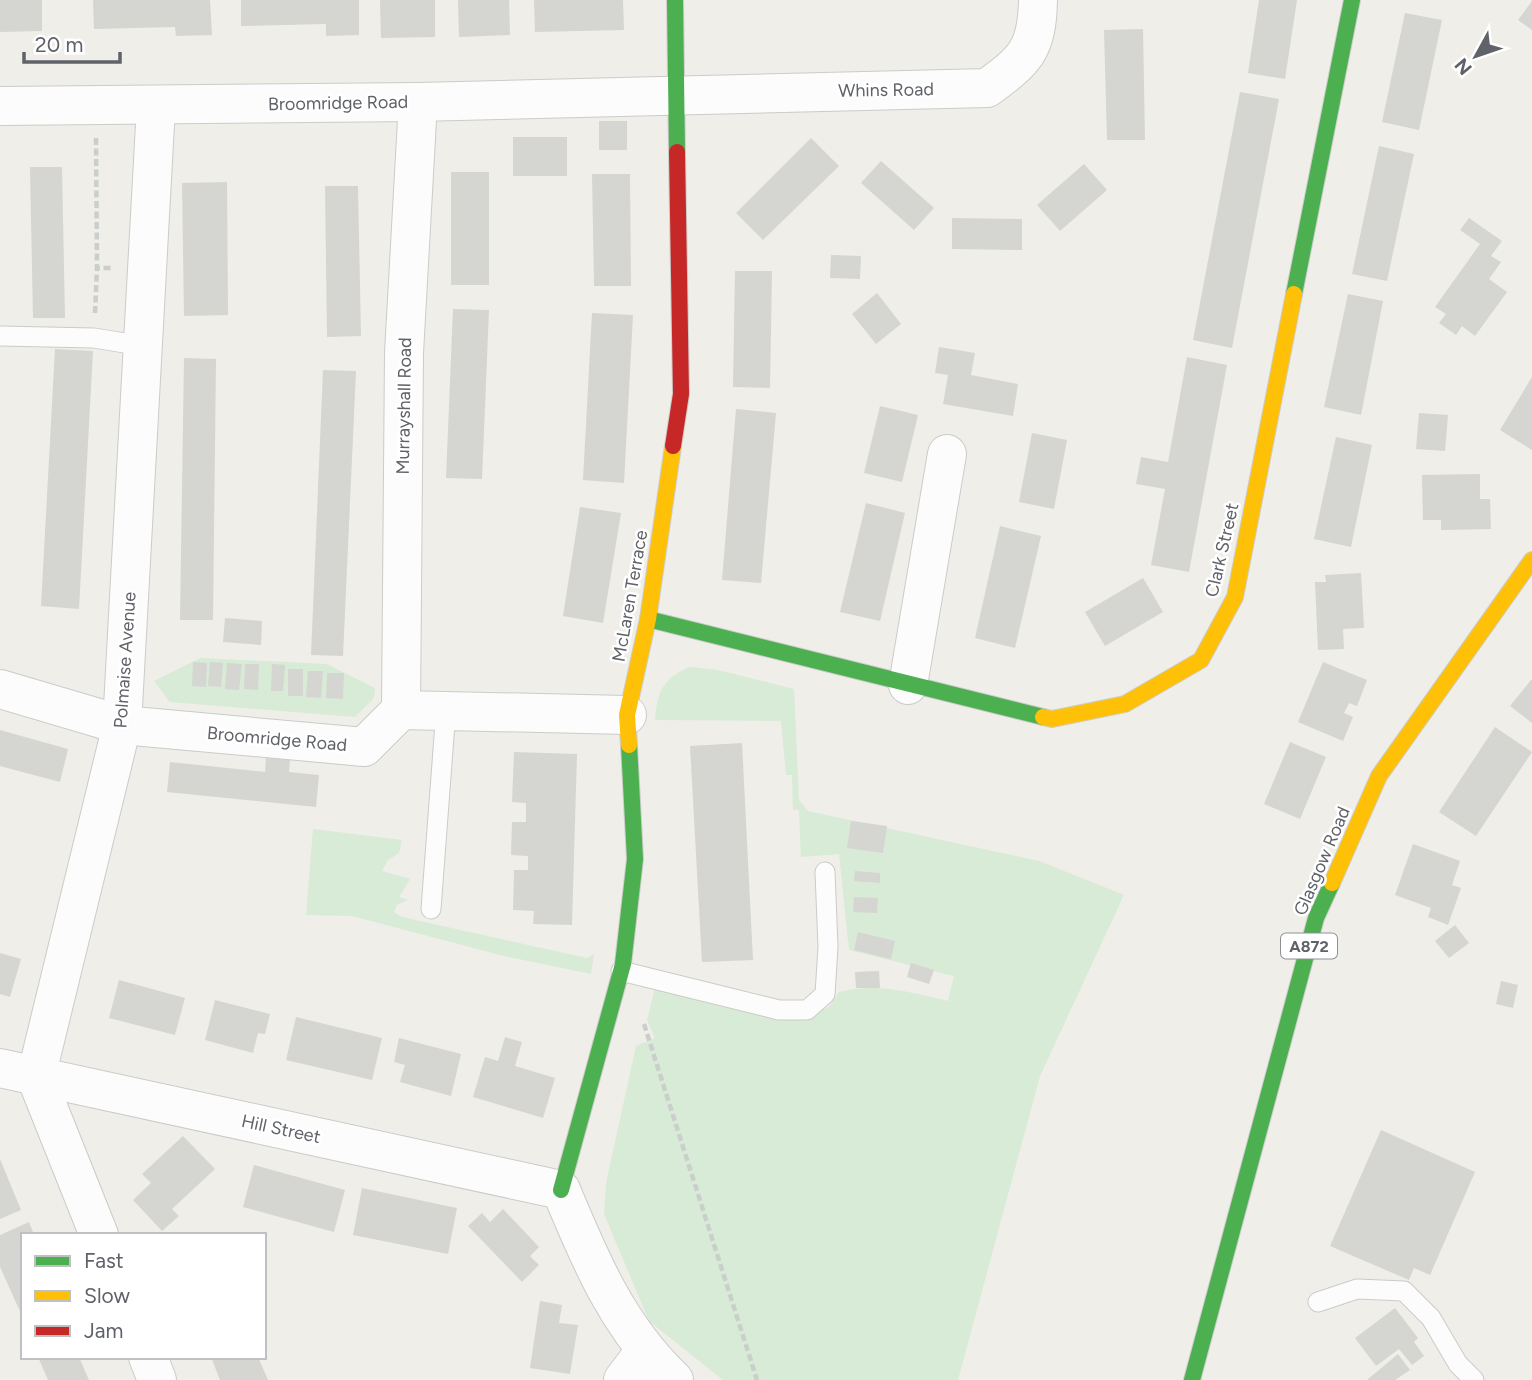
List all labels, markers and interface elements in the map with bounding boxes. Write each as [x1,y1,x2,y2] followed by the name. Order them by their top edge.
[24,21,121,65] scale bar
[1441,21,1511,91] north arrow
[35,32,83,57] text: 20 m
[1450,54,1477,80] text: N
[838,78,934,102] street label: Whins Road
[268,91,408,115] street label: Broomridge Road
[392,337,416,475] street label: Murrayshall Road
[1201,501,1244,599] street label: Clark Street
[608,528,652,664] street label: McLaren Terrace
[109,591,141,729] street label: Polmaise Avenue
[206,722,348,756] street label: Broomridge Road
[1289,803,1355,919] street label: Glasgow Road
[1281,934,1337,958] road number: A872
[239,1110,323,1148] street label: Hill Street
[21,1233,266,1359] legend
[84,1248,124,1273] text: Fast
[84,1283,130,1308] text: Slow
[84,1318,123,1343] text: Jam

